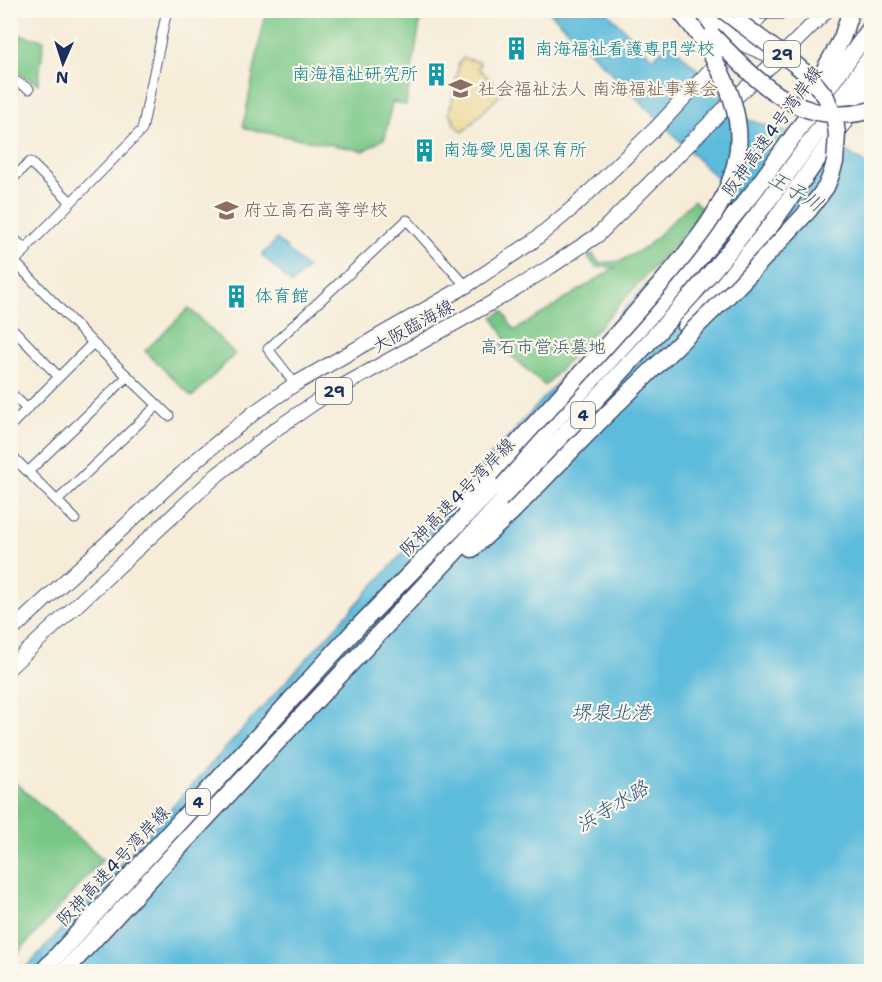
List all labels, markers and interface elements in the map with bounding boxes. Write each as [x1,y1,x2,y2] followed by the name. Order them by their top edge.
[33,33,93,93] north arrow
[504,36,530,62] building icon: 南海福祉看護専門学校
[535,37,715,61] place label: 南海福祉看護専門学校
[764,41,800,67] road number: 29
[423,61,449,87] building icon: 南海福祉研究所
[716,61,828,201] street label: 阪神高速4号湾岸線
[292,62,418,86] place label: 南海福祉研究所
[55,67,69,88] text: N
[447,76,473,102] school or university icon: 社会福祉法人 南海福祉事業会
[478,77,718,101] place label: 社会福祉法人 南海福祉事業会
[412,137,438,163] building icon: 南海愛児園保育所
[443,138,587,162] place label: 南海愛児園保育所
[764,164,828,218] water label: 王子川
[213,197,239,223] school or university icon: 府立高石高等学校
[244,198,388,222] place label: 府立高石高等学校
[224,283,250,309] building icon: 体育館
[255,284,309,308] place label: 体育館
[368,294,458,358] street label: 大阪臨海線
[480,335,606,359] park label: 高石市営浜墓地
[316,378,352,404] road number: 29
[571,402,595,428] road number: 4
[394,432,520,562] street label: 阪神高速4号湾岸線
[571,699,653,725] water label: 堺泉北港
[571,774,654,838] water label: 浜寺水路
[186,789,210,815] road number: 4
[51,801,175,931] street label: 阪神高速4号湾岸線

